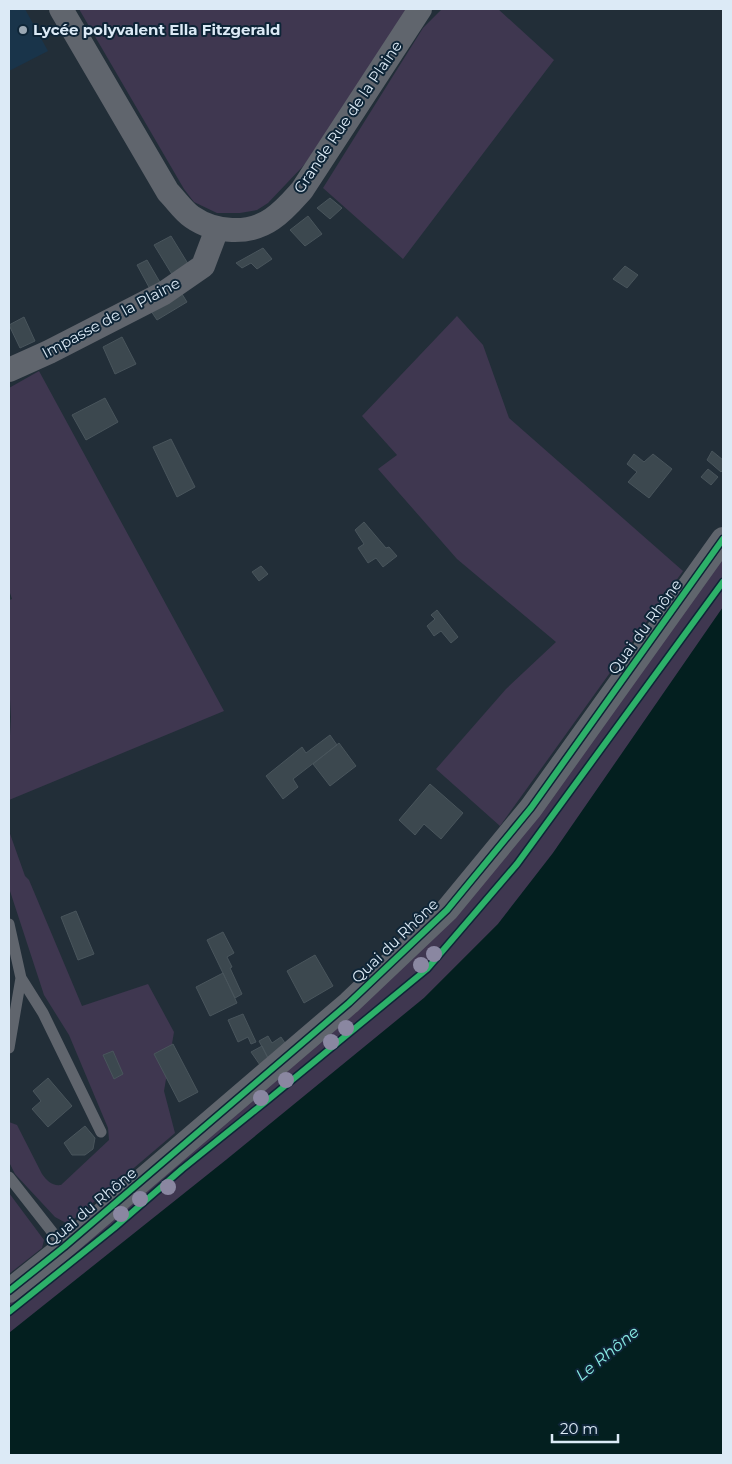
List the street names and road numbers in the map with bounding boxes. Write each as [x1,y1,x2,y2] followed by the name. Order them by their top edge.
[289,37,406,197] street label: Grande Rue de la Plaine
[38,273,183,362] street label: Impasse de la Plaine
[604,575,686,678] street label: Quai du Rhône
[347,894,442,987] street label: Quai du Rhône
[41,1163,140,1250] street label: Quai du Rhône

